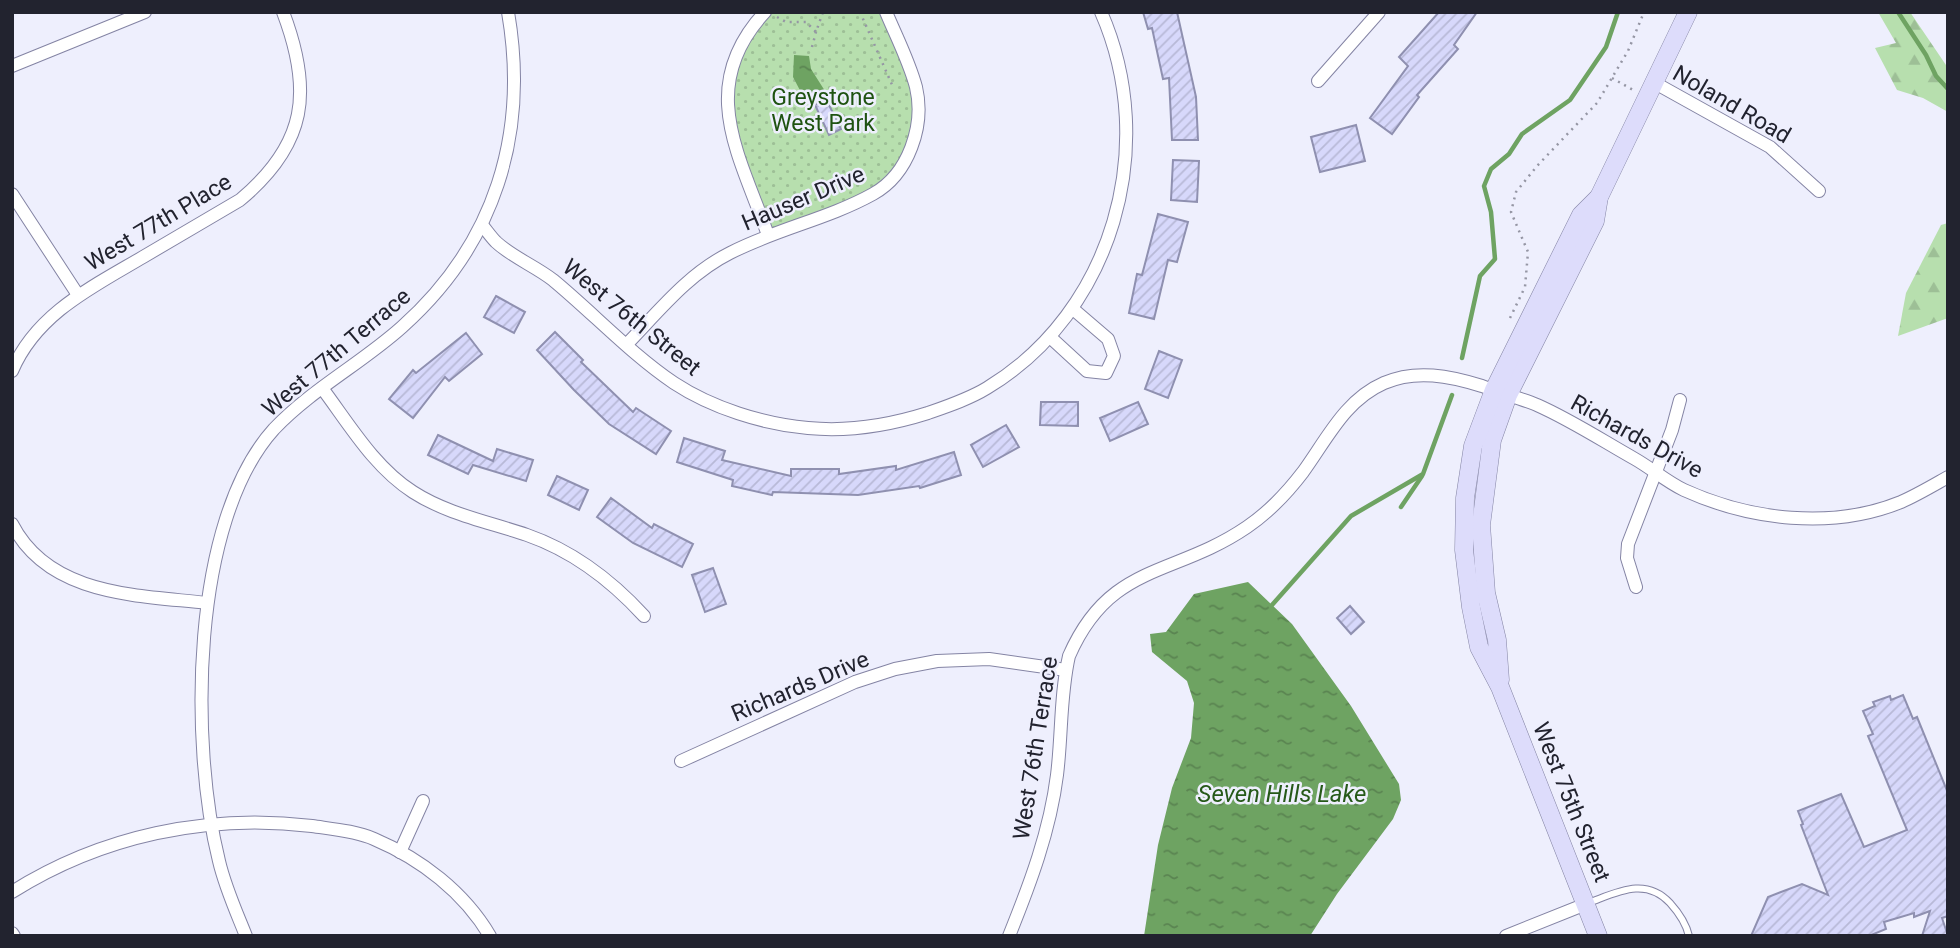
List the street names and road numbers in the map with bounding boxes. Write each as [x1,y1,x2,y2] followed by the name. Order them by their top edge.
[1668,60,1796,149] street label: Noland Road
[738,160,869,236] street label: Hauser Drive
[80,168,236,277] street label: West 77th Place
[557,253,706,381] street label: West 76th Street
[257,282,416,422] street label: West 77th Terrace
[1566,389,1707,484] street label: Richards Drive
[727,645,873,728] street label: Richards Drive
[1008,654,1063,842] street label: West 76th Terrace
[1527,718,1616,886] street label: West 75th Street

